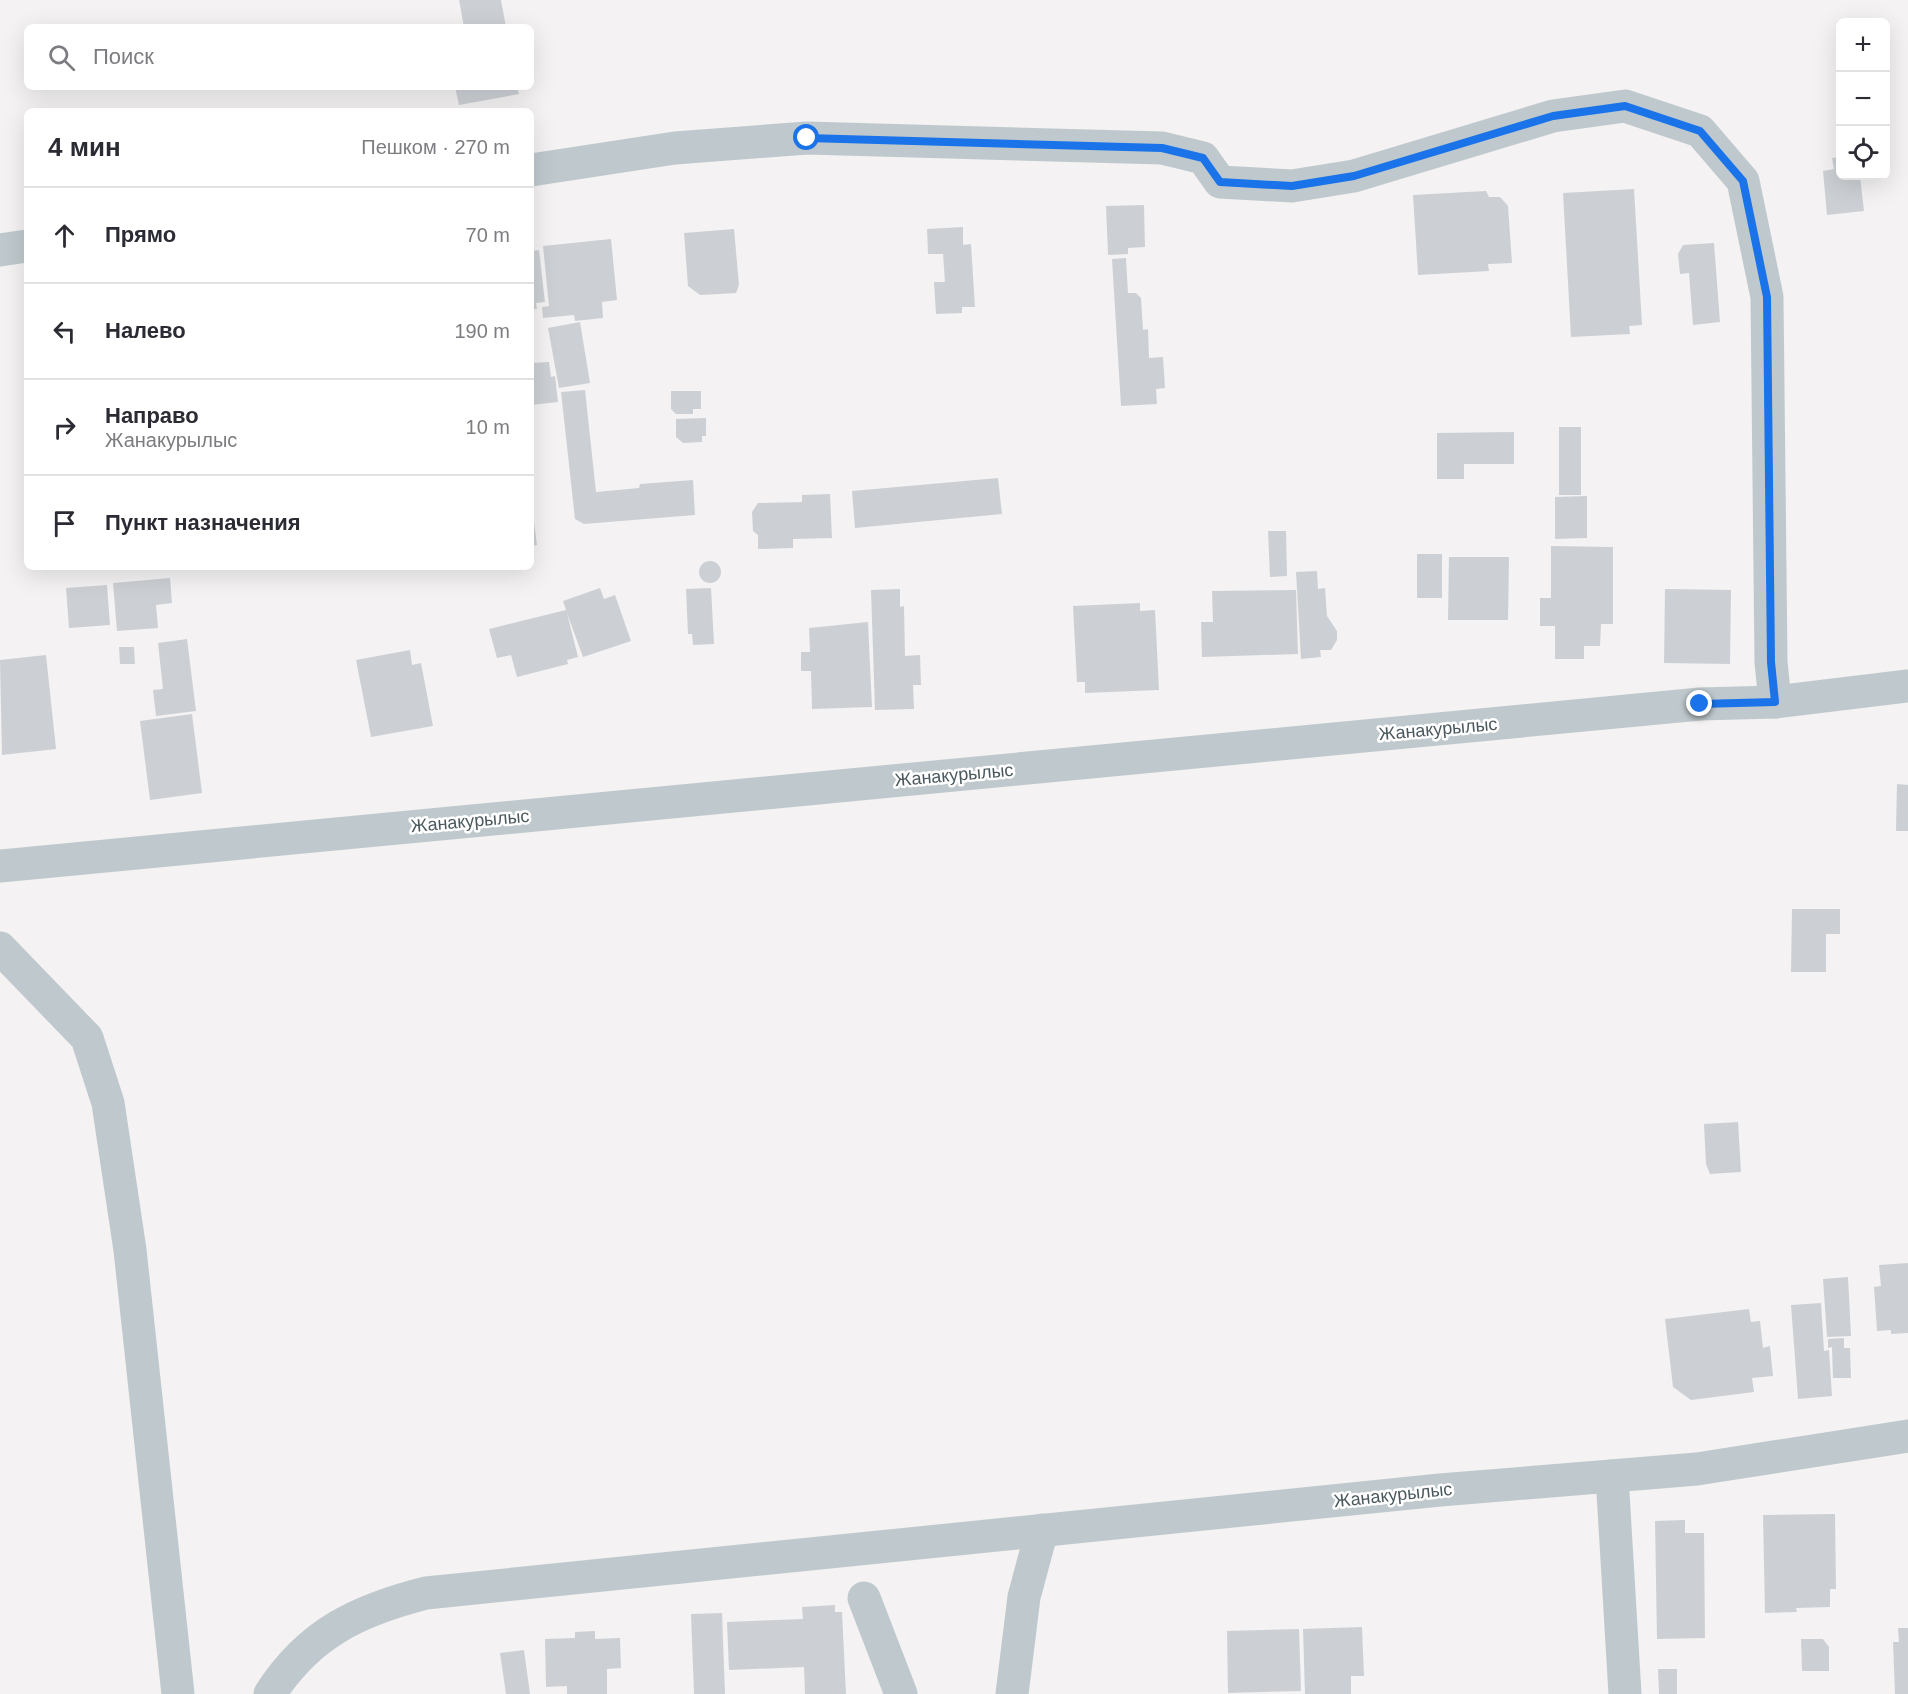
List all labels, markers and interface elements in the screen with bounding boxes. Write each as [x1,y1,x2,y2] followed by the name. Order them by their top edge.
[1836,18,1890,180] map controls
[1836,18,1890,72] button: +
[24,24,534,90] search box
[45,41,78,74] icon: search
[93,44,154,69] text: Поиск
[1836,72,1890,126] button: −
[793,124,819,150] route start
[1836,126,1890,180] button: locate
[48,132,121,162] text: 4 мин
[361,136,510,158] text: Пешком · 270 m
[48,219,81,252] icon: ahead
[105,222,176,247] text: Прямо
[466,224,510,246] text: 70 m
[48,315,81,348] icon: left
[105,318,186,343] text: Налево
[454,320,510,342] text: 190 m
[105,403,199,428] text: Направо
[48,411,81,444] icon: right
[466,416,510,438] text: 10 m
[105,429,237,451] text: Жанакурылыс
[48,507,81,540] icon: arrive
[105,510,301,535] text: Пункт назначения
[1686,690,1712,716] route end
[1378,714,1498,744] street label: Жанакурылыс
[894,760,1014,790] street label: Жанакурылыс
[410,806,530,836] street label: Жанакурылыс
[1333,1479,1453,1511] street label: Жанакурылыс

